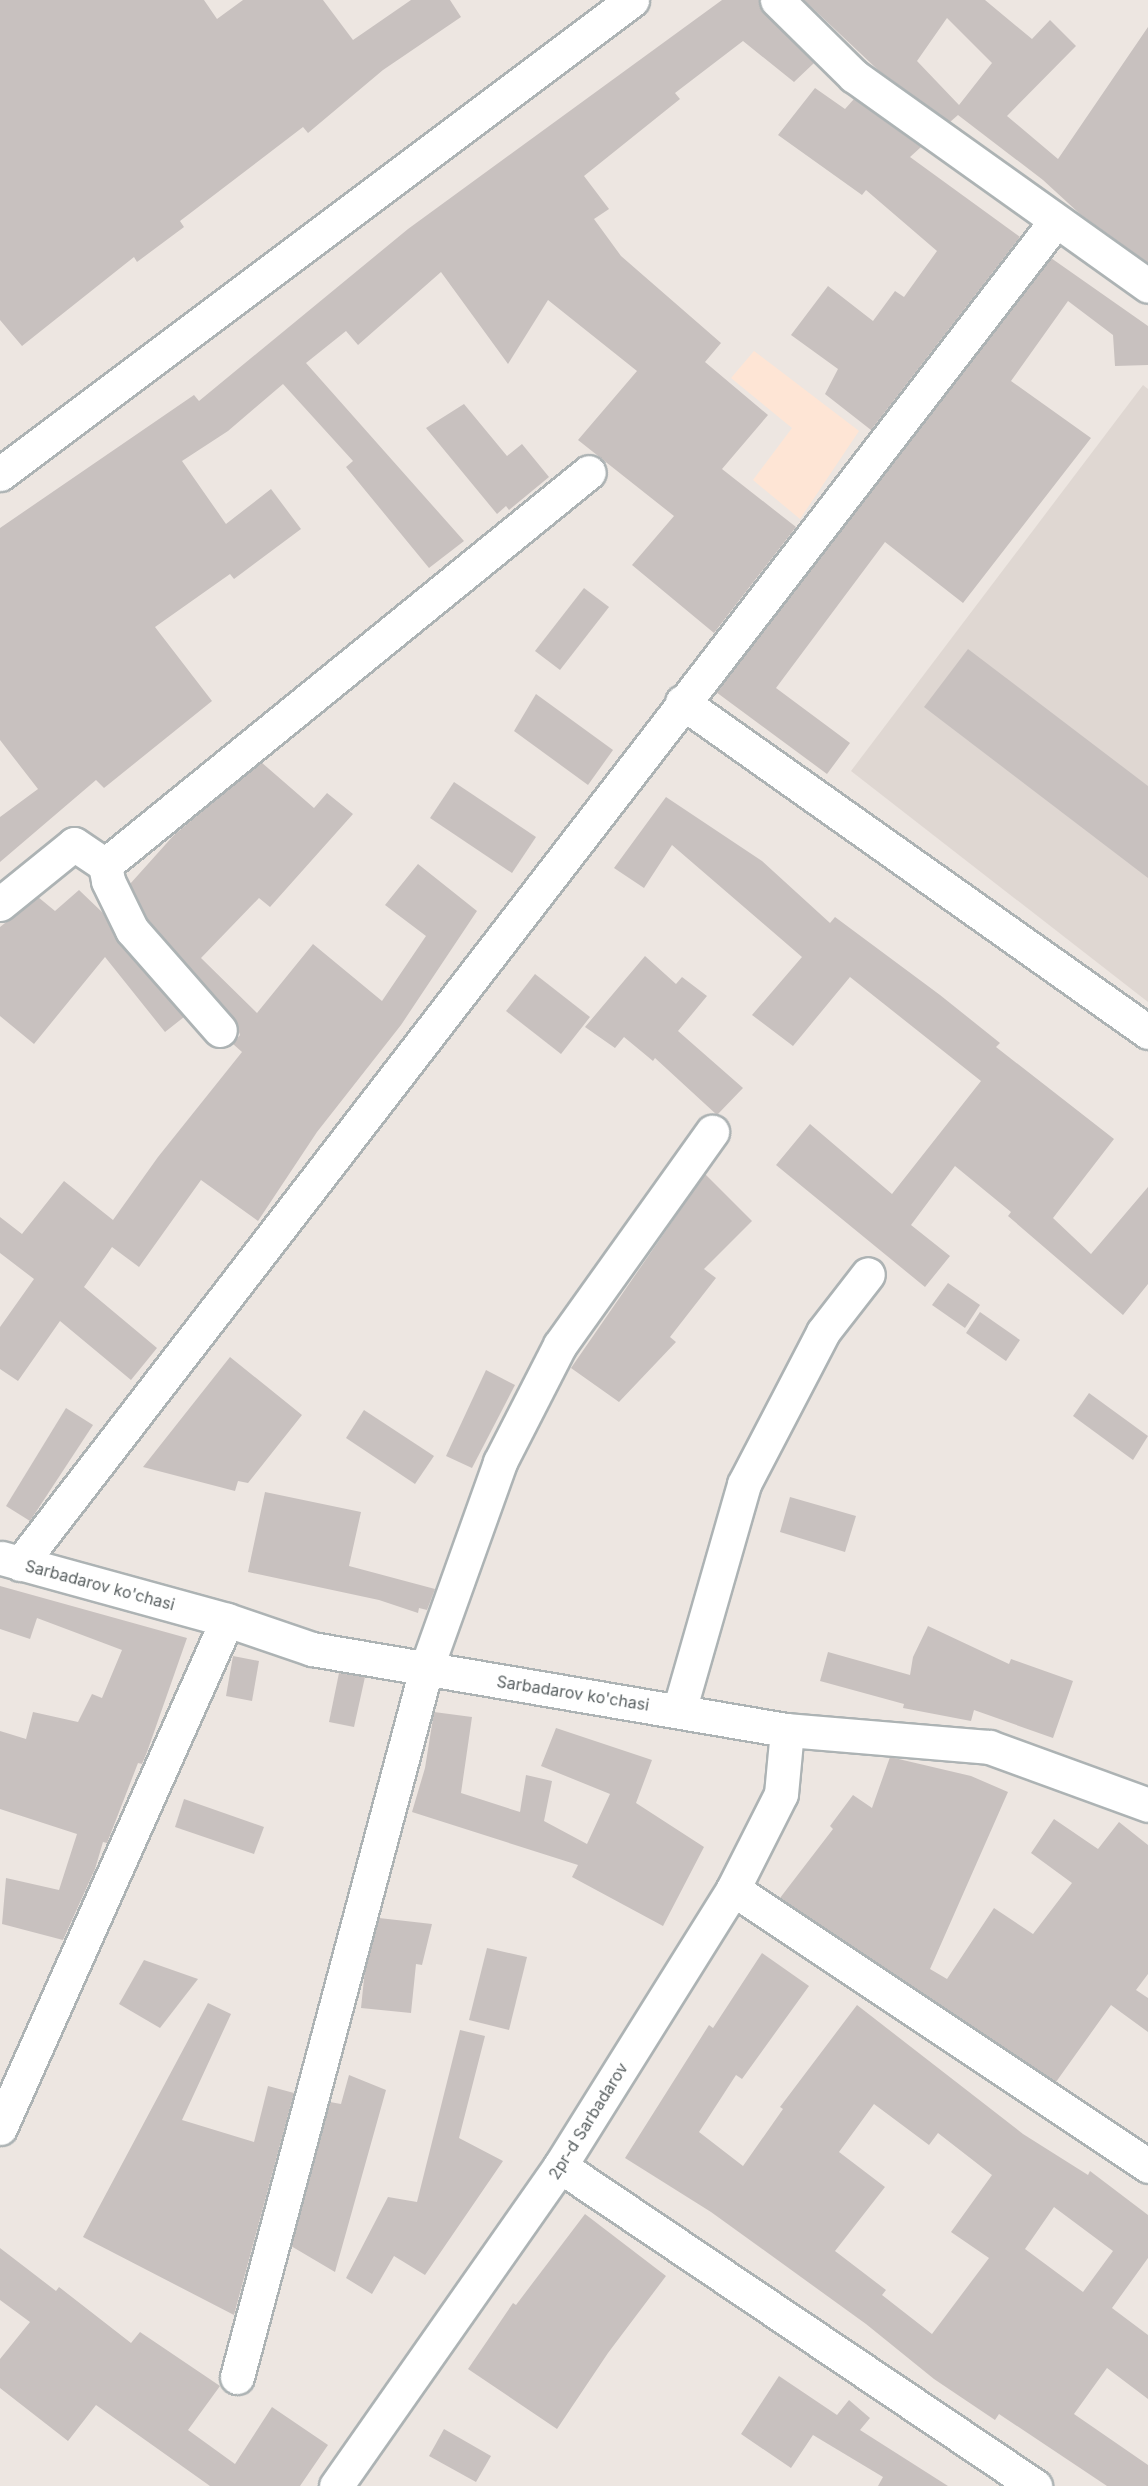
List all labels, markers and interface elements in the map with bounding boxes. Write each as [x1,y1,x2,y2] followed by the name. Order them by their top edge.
[23,1556,177,1614] street label: Sarbadarov ko'chasi
[495,1671,651,1715] street label: Sarbadarov ko'chasi
[544,2059,632,2183] street label: 2pr-d Sarbadarov

